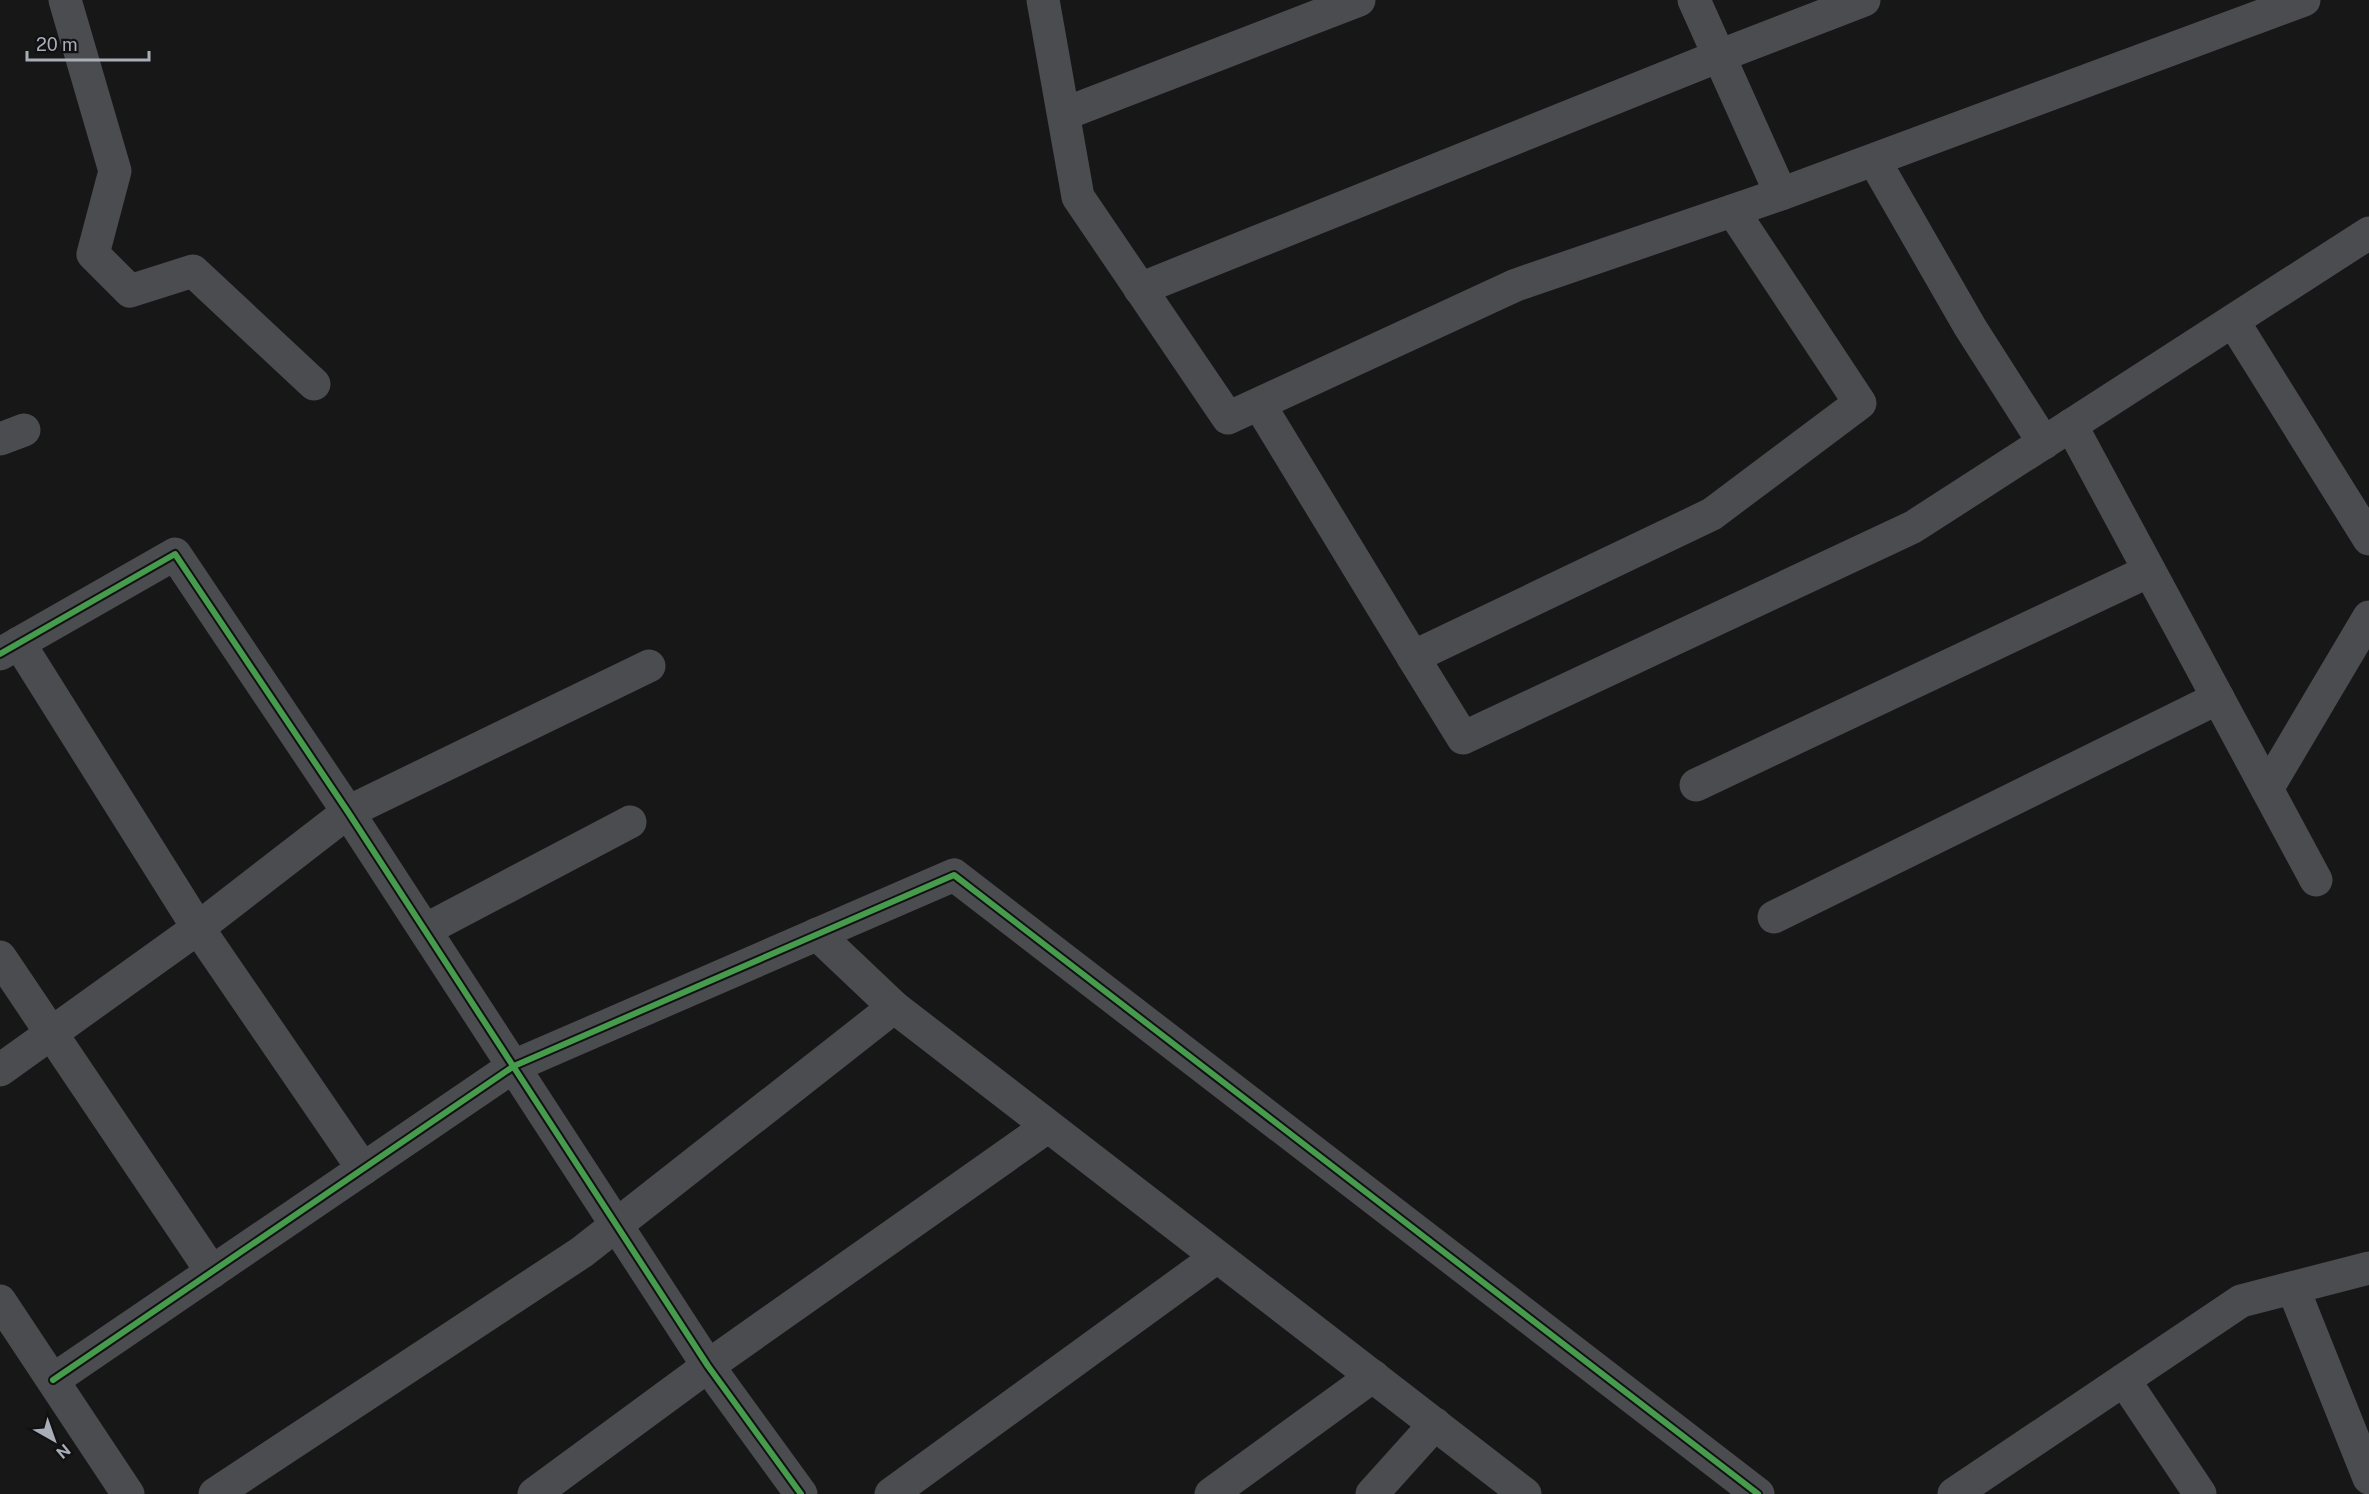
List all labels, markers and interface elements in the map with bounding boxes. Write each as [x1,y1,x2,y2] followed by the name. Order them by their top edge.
[27,24,148,62] scale bar
[36,34,78,55] text: 20 m
[24,1410,84,1470] north arrow
[52,1440,74,1462] text: N

